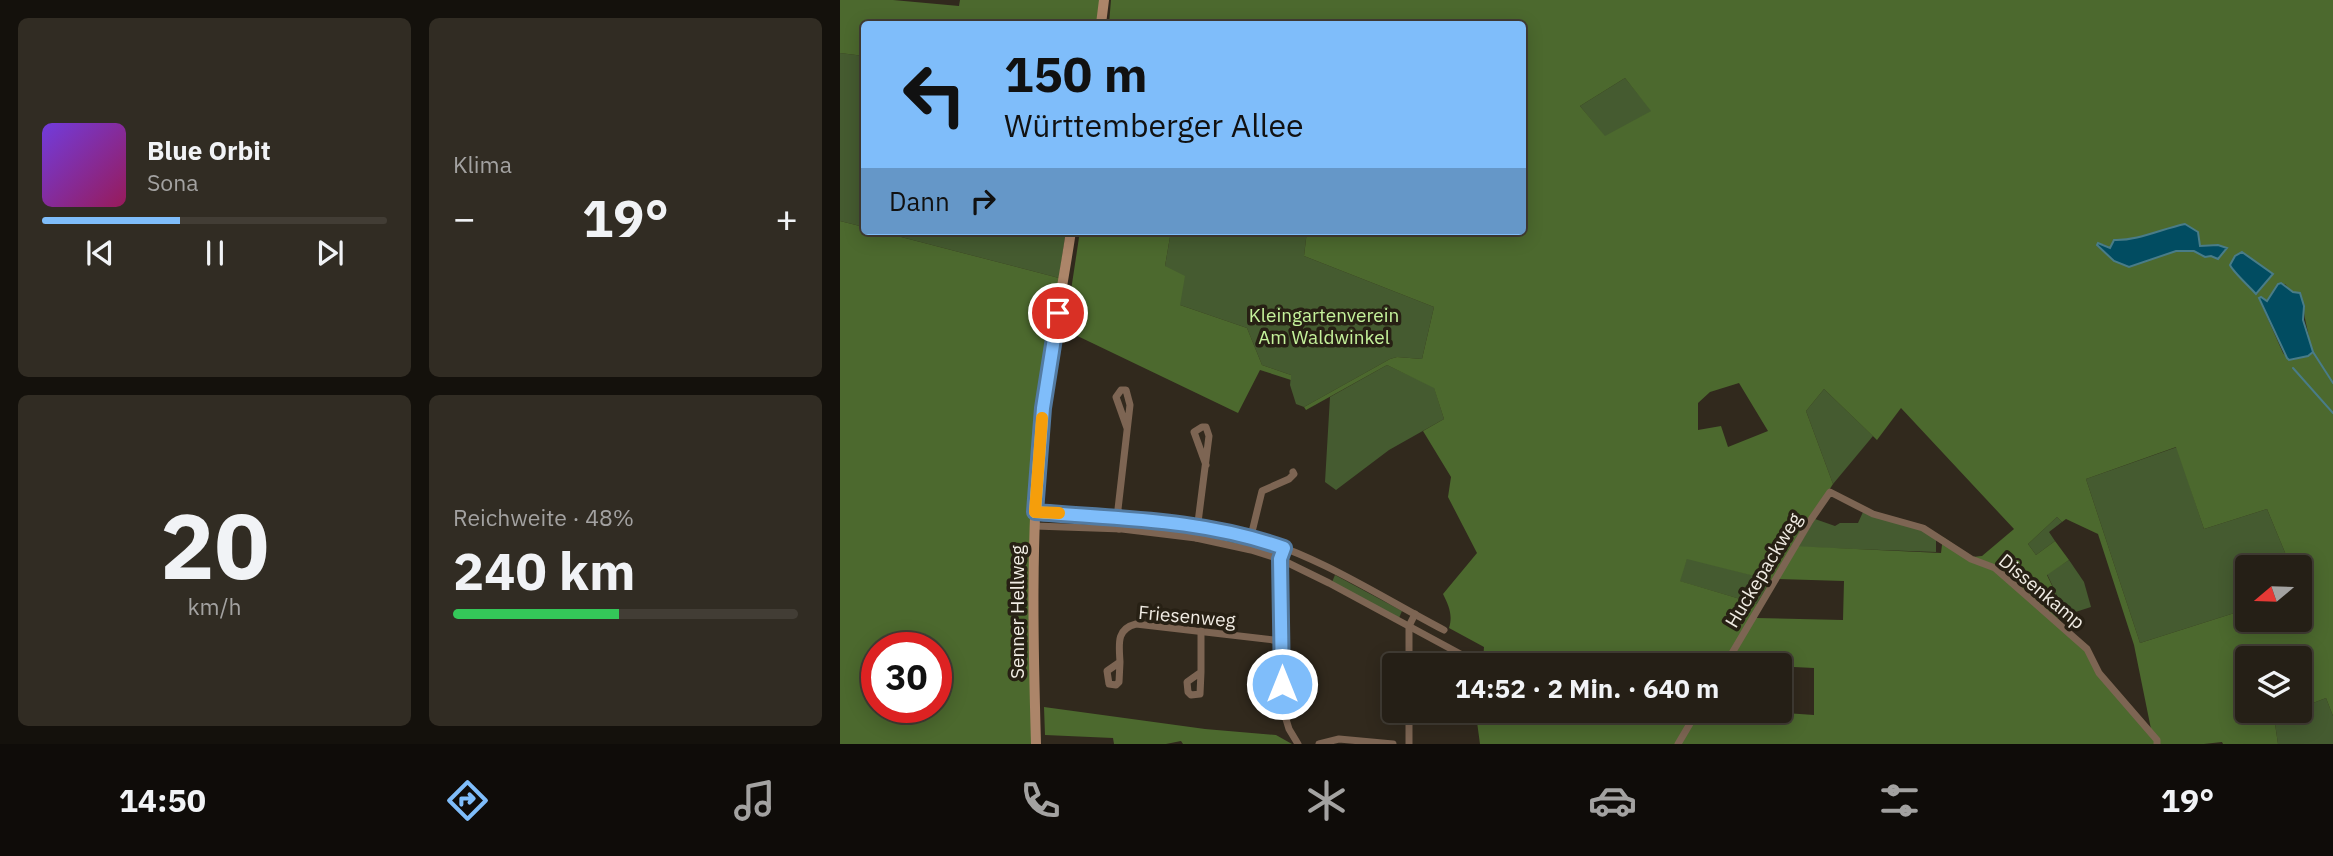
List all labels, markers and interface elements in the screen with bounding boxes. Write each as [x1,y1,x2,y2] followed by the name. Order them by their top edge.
[1004,42,1148,105] text: 150 m
[889,49,980,140] icon: left
[1004,104,1304,146] text: Württemberger Allee
[147,133,271,167] text: Blue Orbit
[453,149,512,179] text: Klima
[147,167,199,197] text: Sona
[964,182,1002,220] icon: right
[582,184,669,251] text: 19°
[889,184,950,218] text: Dann
[453,193,476,242] text: −
[775,193,798,242] text: +
[81,234,119,272] icon: previous
[196,234,234,272] icon: pause
[311,234,349,272] icon: next
[1028,283,1088,343] pin
[1039,294,1077,332] icon: arrive
[1249,303,1399,349] park label: Kleingartenverein Am Waldwinkel
[160,486,269,604] text: 20
[453,502,634,532] text: Reichweite · 48%
[1719,508,1807,632] street label: Huckepackweg
[453,537,635,604] text: 240 km
[1005,545,1029,679] street label: Senner Hellweg
[1994,548,2090,634] street label: Dissenkamp
[2235,555,2312,632] north arrow
[2235,555,2312,723] map controls
[187,591,242,621] text: km/h
[1137,600,1237,632] street label: Friesenweg
[861,632,952,723] speed limit sign: 30
[2235,646,2312,723] button: layers
[1245,647,1319,721] position arrow
[1455,671,1719,705] text: 14:52 · 2 Min. · 640 m
[443,776,492,825] icon: directions
[730,776,779,825] icon: music
[1016,776,1065,825] icon: phone
[1302,776,1351,825] icon: climate
[1588,776,1637,825] icon: car
[1875,776,1924,825] icon: filters
[119,779,206,821] text: 14:50
[2161,779,2214,821] text: 19°

